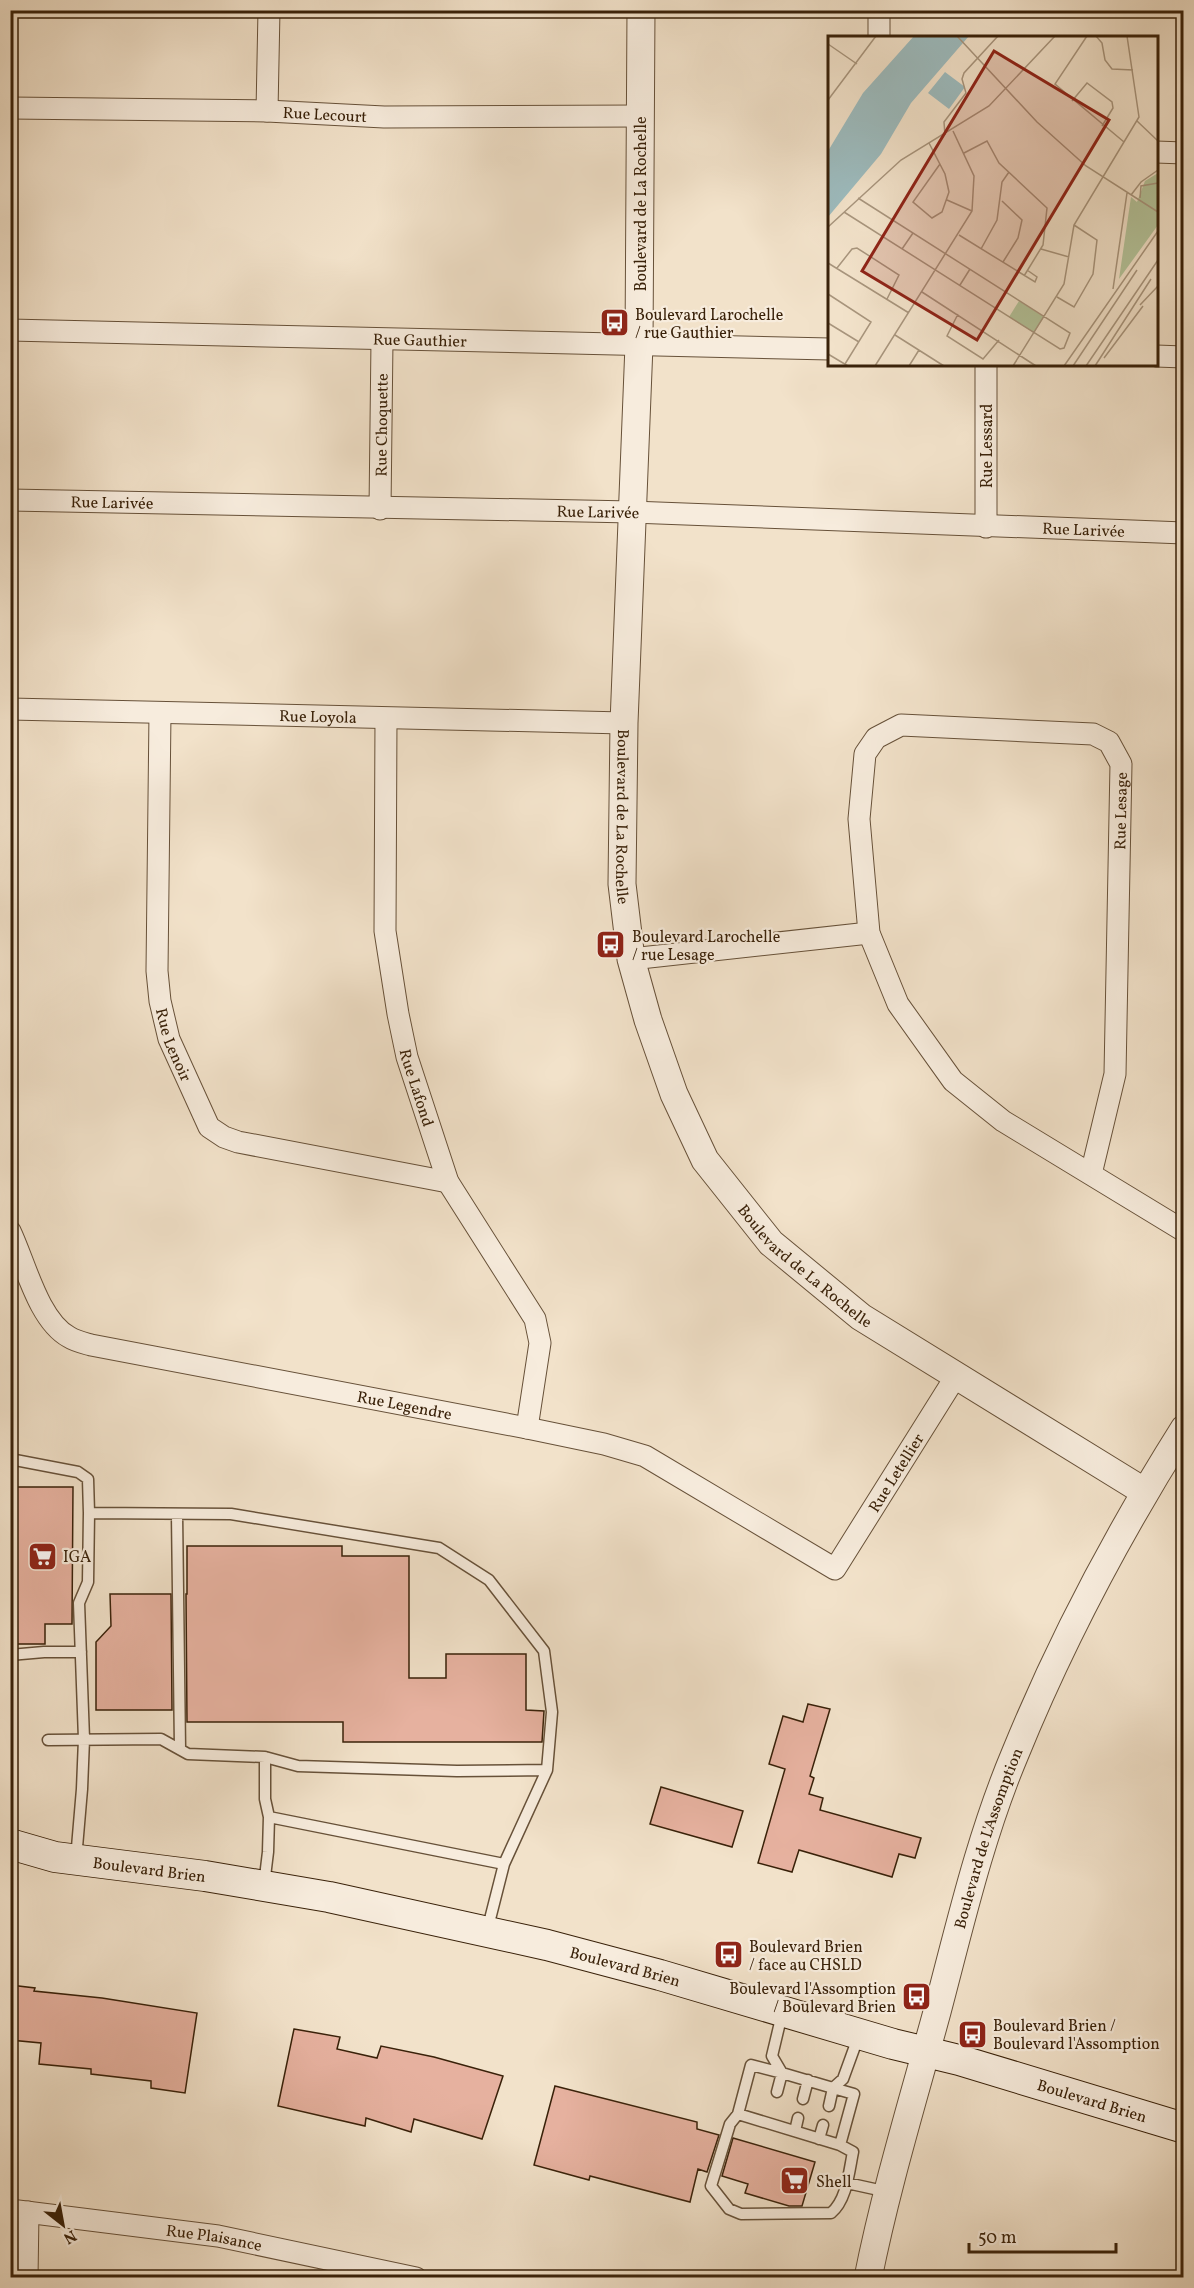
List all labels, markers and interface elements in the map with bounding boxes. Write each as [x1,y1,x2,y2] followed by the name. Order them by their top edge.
[828,36,1158,366] inset map
[282,103,368,129] street label: Rue Lecourt
[631,116,653,292] street label: Boulevard de La Rochelle
[635,305,783,345] place label: Boulevard Larochelle / rue Gauthier
[598,307,630,339] bus stop icon: Boulevard Larochelle / rue Gauthier
[373,329,467,354] street label: Rue Gauthier
[371,373,395,477] street label: Rue Choquette
[977,404,999,488] street label: Rue Lessard
[70,492,154,516] street label: Rue Larivée
[556,502,640,525] street label: Rue Larivée
[1042,519,1125,544] street label: Rue Larivée
[279,706,357,730] street label: Rue Loyola
[609,729,633,906] street label: Boulevard de La Rochelle
[1110,772,1134,850] street label: Rue Lesage
[632,927,780,967] place label: Boulevard Larochelle / rue Lesage
[595,929,627,961] bus stop icon: Boulevard Larochelle / rue Lesage
[149,1006,196,1086] street label: Rue Lenoir
[393,1047,438,1130] street label: Rue Lafond
[731,1200,876,1334] street label: Boulevard de La Rochelle
[355,1387,453,1426] street label: Rue Legendre
[864,1430,930,1517] street label: Rue Letellier
[26,1540,58,1572] supermarket icon: IGA
[63,1547,91,1569] place label: IGA
[950,1745,1029,1932] street label: Boulevard de L'Assomption
[91,1853,207,1889] street label: Boulevard Brien
[749,1937,863,1977] place label: Boulevard Brien / face au CHSLD
[712,1939,744,1971] bus stop icon: Boulevard Brien / face au CHSLD
[567,1942,683,1993] street label: Boulevard Brien
[729,1979,896,2019] place label: Boulevard l'Assomption / Boulevard Brien
[901,1981,933,2013] bus stop icon: Boulevard l'Assomption / Boulevard Brien
[993,2016,1160,2056] place label: Boulevard Brien / Boulevard l'Assomption
[956,2018,988,2050] bus stop icon: Boulevard Brien / Boulevard l'Assomption
[1034,2075,1149,2129] street label: Boulevard Brien
[779,2165,811,2197] supermarket icon: Shell
[816,2172,852,2194] place label: Shell
[33,2195,93,2255] north arrow
[969,2216,1116,2254] scale bar
[165,2221,264,2258] street label: Rue Plaisance
[59,2224,80,2249] text: N
[978,2226,1017,2251] text: 50 m

